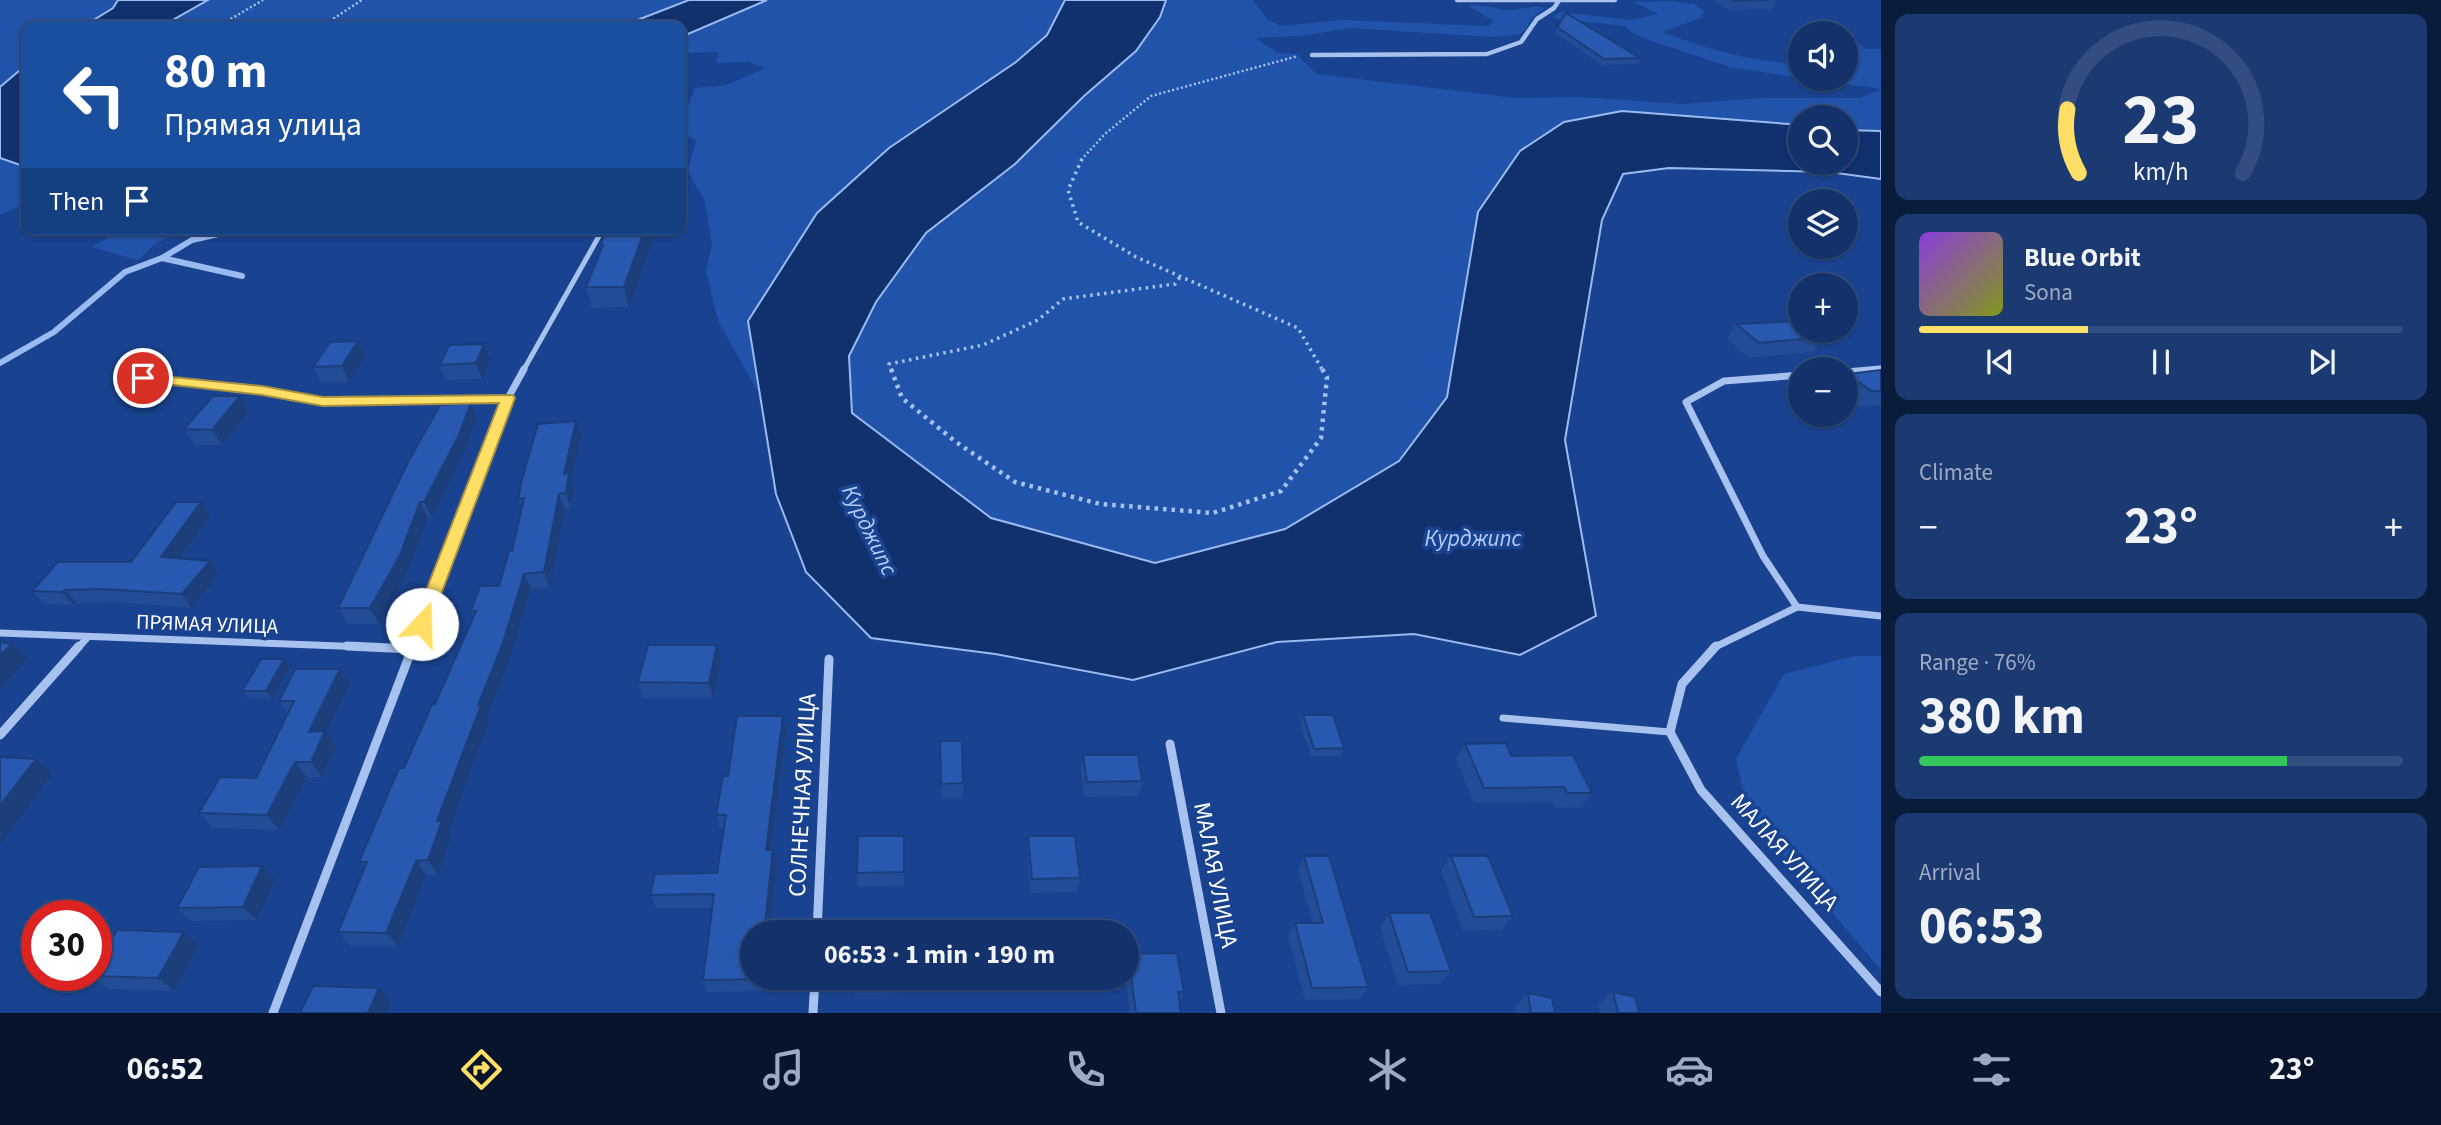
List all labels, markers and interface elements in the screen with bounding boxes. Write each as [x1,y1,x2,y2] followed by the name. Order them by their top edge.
[1788,21,1858,427] map controls
[1788,21,1858,91] button: sound
[164,37,268,107] text: 80 m
[49,49,140,140] icon: left
[2123,68,2199,172] text: 23
[164,102,362,148] text: Прямая улица
[1788,105,1858,175] button: search
[2133,154,2189,190] text: km/h
[118,182,156,220] icon: arrive
[49,183,104,220] text: Then
[1788,189,1858,259] button: layers
[2024,239,2141,276] text: Blue Orbit
[1788,273,1858,343] button: +
[2024,276,2073,309] text: Sona
[1981,343,2019,381] icon: previous
[2142,343,2180,381] icon: pause
[2303,343,2341,381] icon: next
[113,348,173,408] pin
[1788,357,1858,427] button: −
[124,359,162,397] icon: arrive
[1919,456,1993,489] text: Climate
[833,479,906,581] water label: Курджипс
[2124,490,2198,564] text: 23°
[1919,501,1938,555] text: −
[2384,501,2403,555] text: +
[1424,522,1522,555] water label: Курджипс
[385,587,459,661] position arrow
[135,607,279,641] street label: ПРЯМАЯ УЛИЦА
[1919,646,2036,679] text: Range · 76%
[1919,680,2085,754] text: 380 km
[780,692,825,898] street label: СОЛНЕЧНАЯ УЛИЦА
[1722,786,1847,919] street label: МАЛАЯ УЛИЦА
[1184,799,1247,951] street label: МАЛАЯ УЛИЦА
[1919,856,1981,889] text: Arrival
[1919,890,2044,964] text: 06:53
[21,900,112,991] speed limit sign: 30
[824,936,1055,973] text: 06:53 · 1 min · 190 m
[457,1045,506,1094] icon: directions
[759,1045,808,1094] icon: music
[1061,1045,1110,1094] icon: phone
[1363,1045,1412,1094] icon: climate
[1665,1045,1714,1094] icon: car
[1967,1045,2016,1094] icon: filters
[127,1046,204,1092] text: 06:52
[2269,1046,2314,1092] text: 23°

